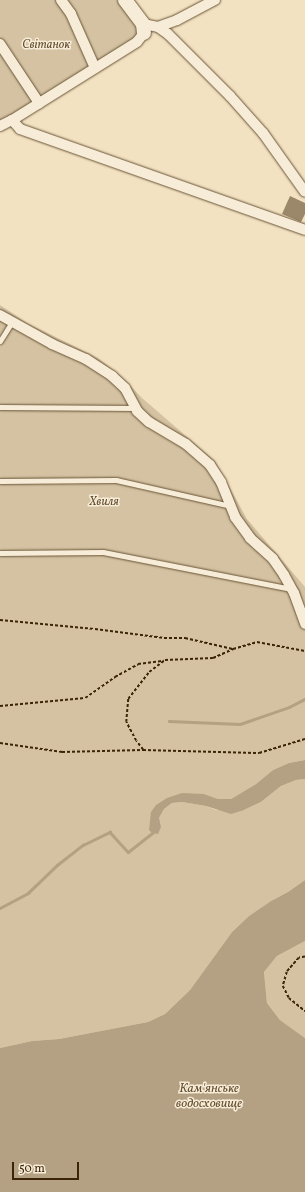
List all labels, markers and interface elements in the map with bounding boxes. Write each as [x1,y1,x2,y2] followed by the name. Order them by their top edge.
[22,39,70,53] park label: Світанок
[89,496,119,510] park label: Хвиля
[176,1082,242,1113] water label: Кам'янське водосховище
[14,1154,81,1180] scale bar
[19,1161,45,1177] text: 50 m

